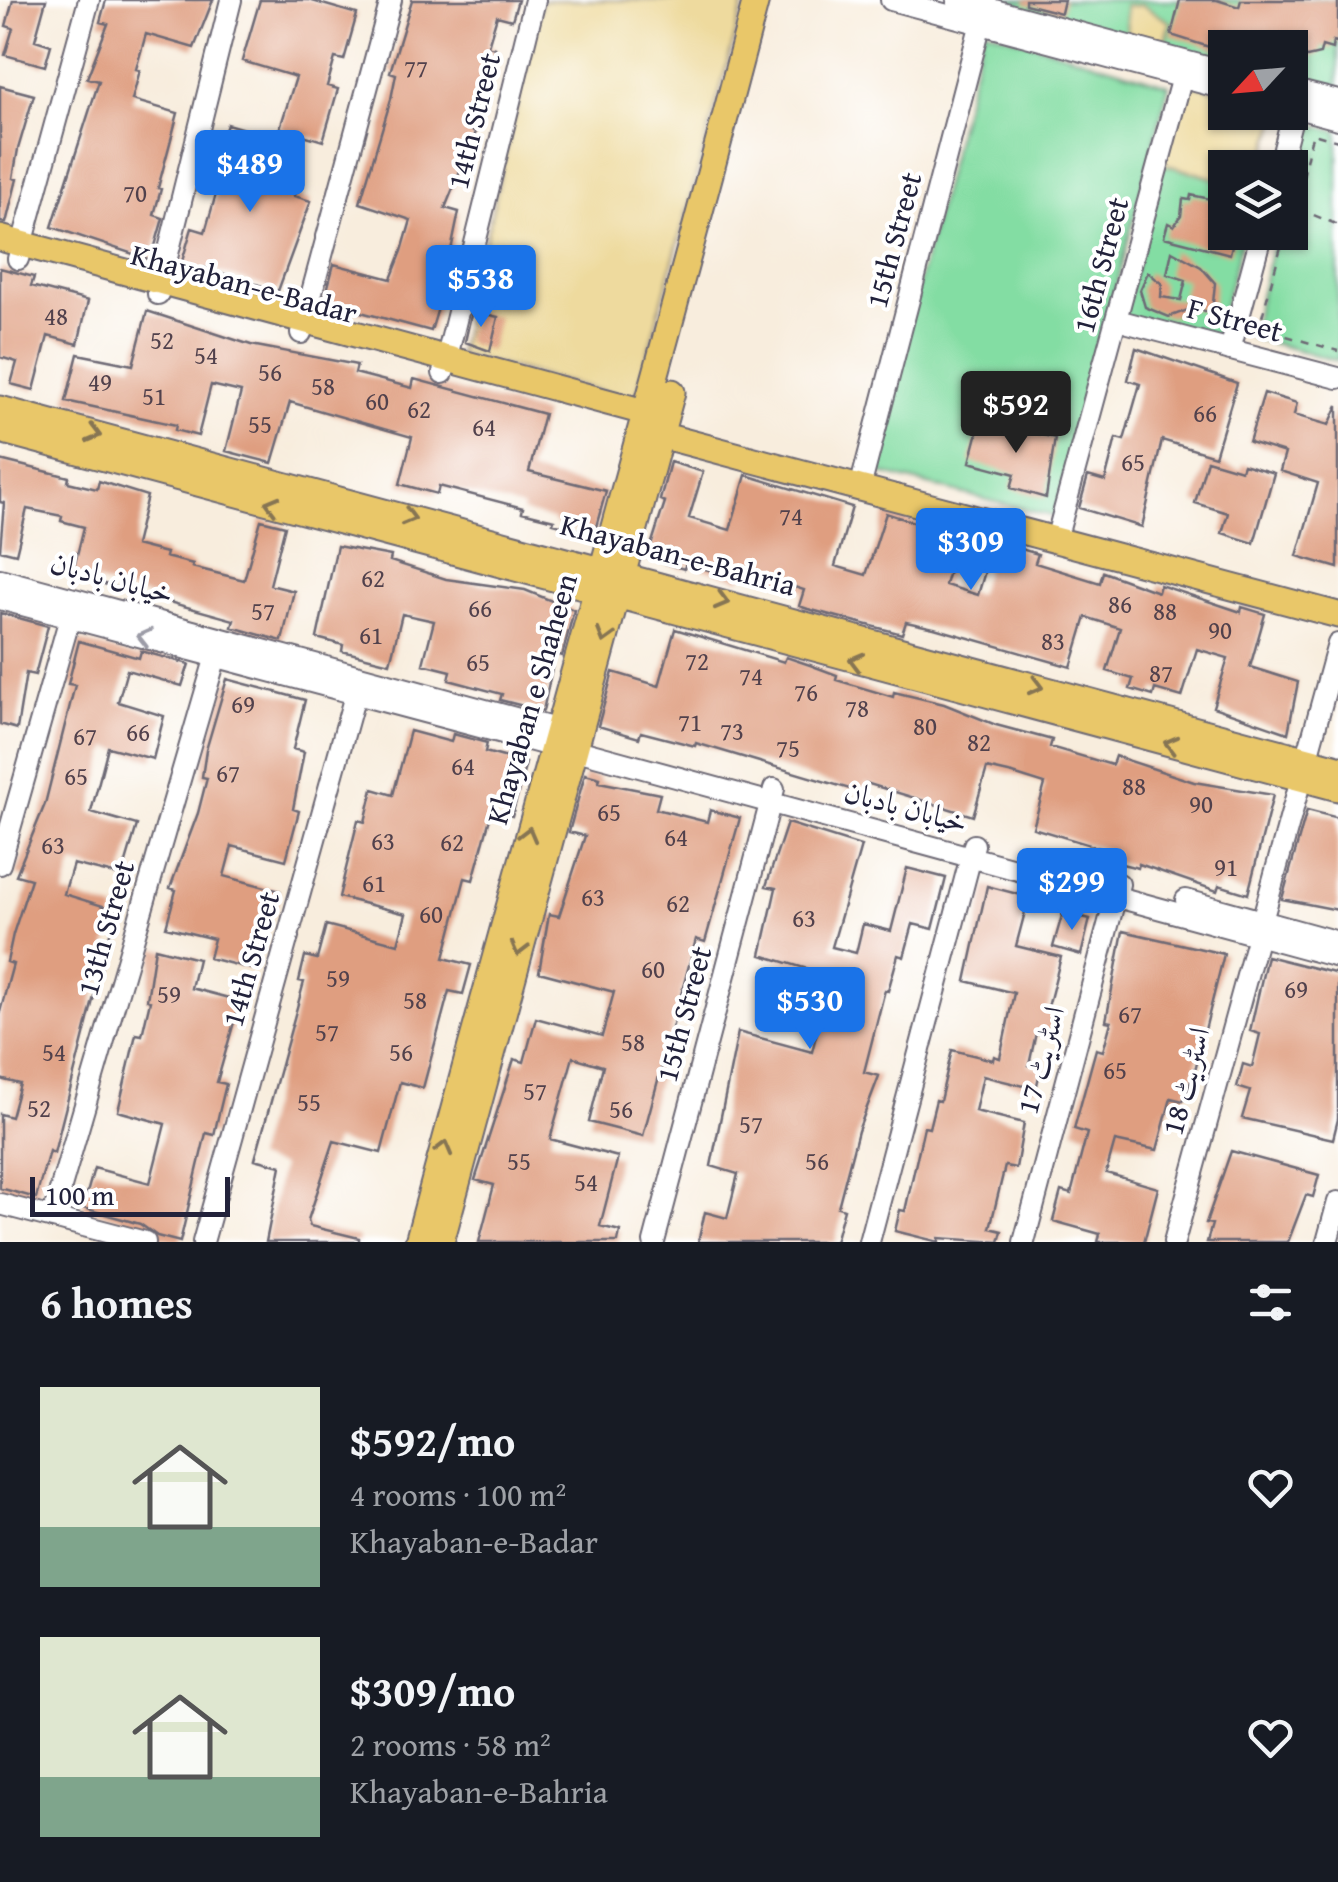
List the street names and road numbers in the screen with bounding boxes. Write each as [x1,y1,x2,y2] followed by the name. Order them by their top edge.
[435,48,511,193] street label: 14th Street
[854,167,932,312] street label: 15th Street
[1061,192,1139,337] street label: 16th Street
[126,232,362,334] street label: Khayaban-e-Badar
[1183,285,1288,353] street label: F Street
[556,502,801,607] street label: Khayaban-e-Bahria
[46,539,179,615] street label: خیابان بادبان
[474,568,588,829] street label: Khayaban e Shaheen
[840,768,973,844] street label: خیابان بادبان
[65,855,145,1001] street label: 13th Street
[210,886,290,1032] street label: 14th Street
[644,941,722,1086] street label: 15th Street
[1005,1001,1076,1119] street label: اسٹریٹ 17
[1150,1022,1221,1140] street label: اسٹریٹ 18

